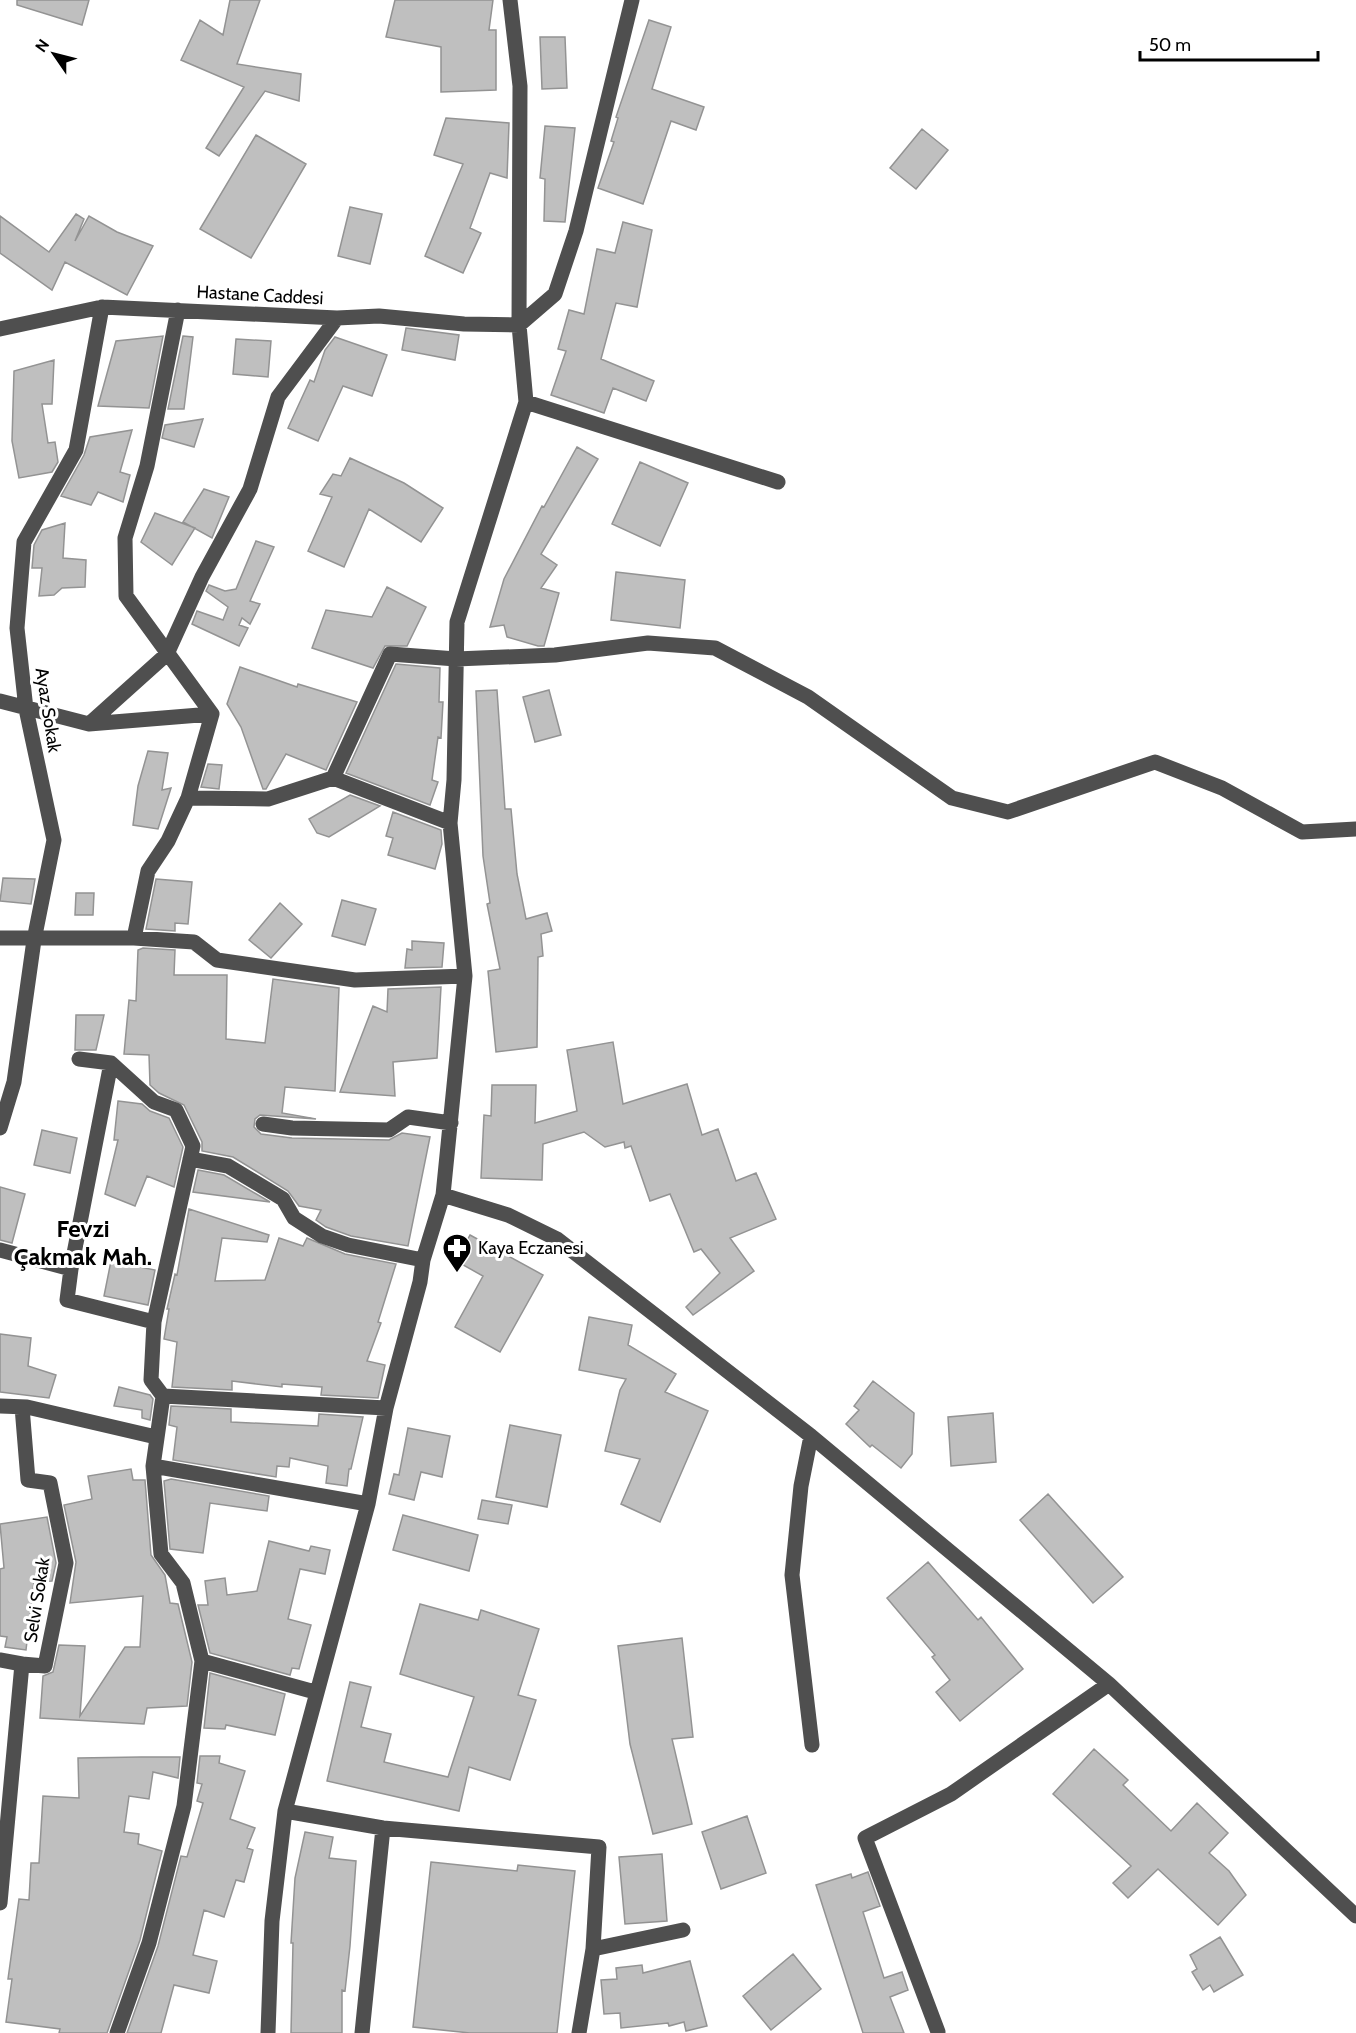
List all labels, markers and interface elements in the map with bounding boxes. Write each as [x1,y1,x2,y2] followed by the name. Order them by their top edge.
[24,24,84,84] north arrow
[1140,24,1318,62] scale bar
[1149,34,1191,56] text: 50 m
[31,36,53,56] text: N
[196,281,324,309] street label: Hastane Caddesi
[30,666,66,755] street label: Ayaz Sokak
[14,1214,152,1271] district label: Fevzi Çakmak Mah.
[441,1232,473,1274] pharmacy icon: Kaya Eczanesi
[478,1237,584,1259] place label: Kaya Eczanesi
[19,1555,55,1644] street label: Selvi Sokak

